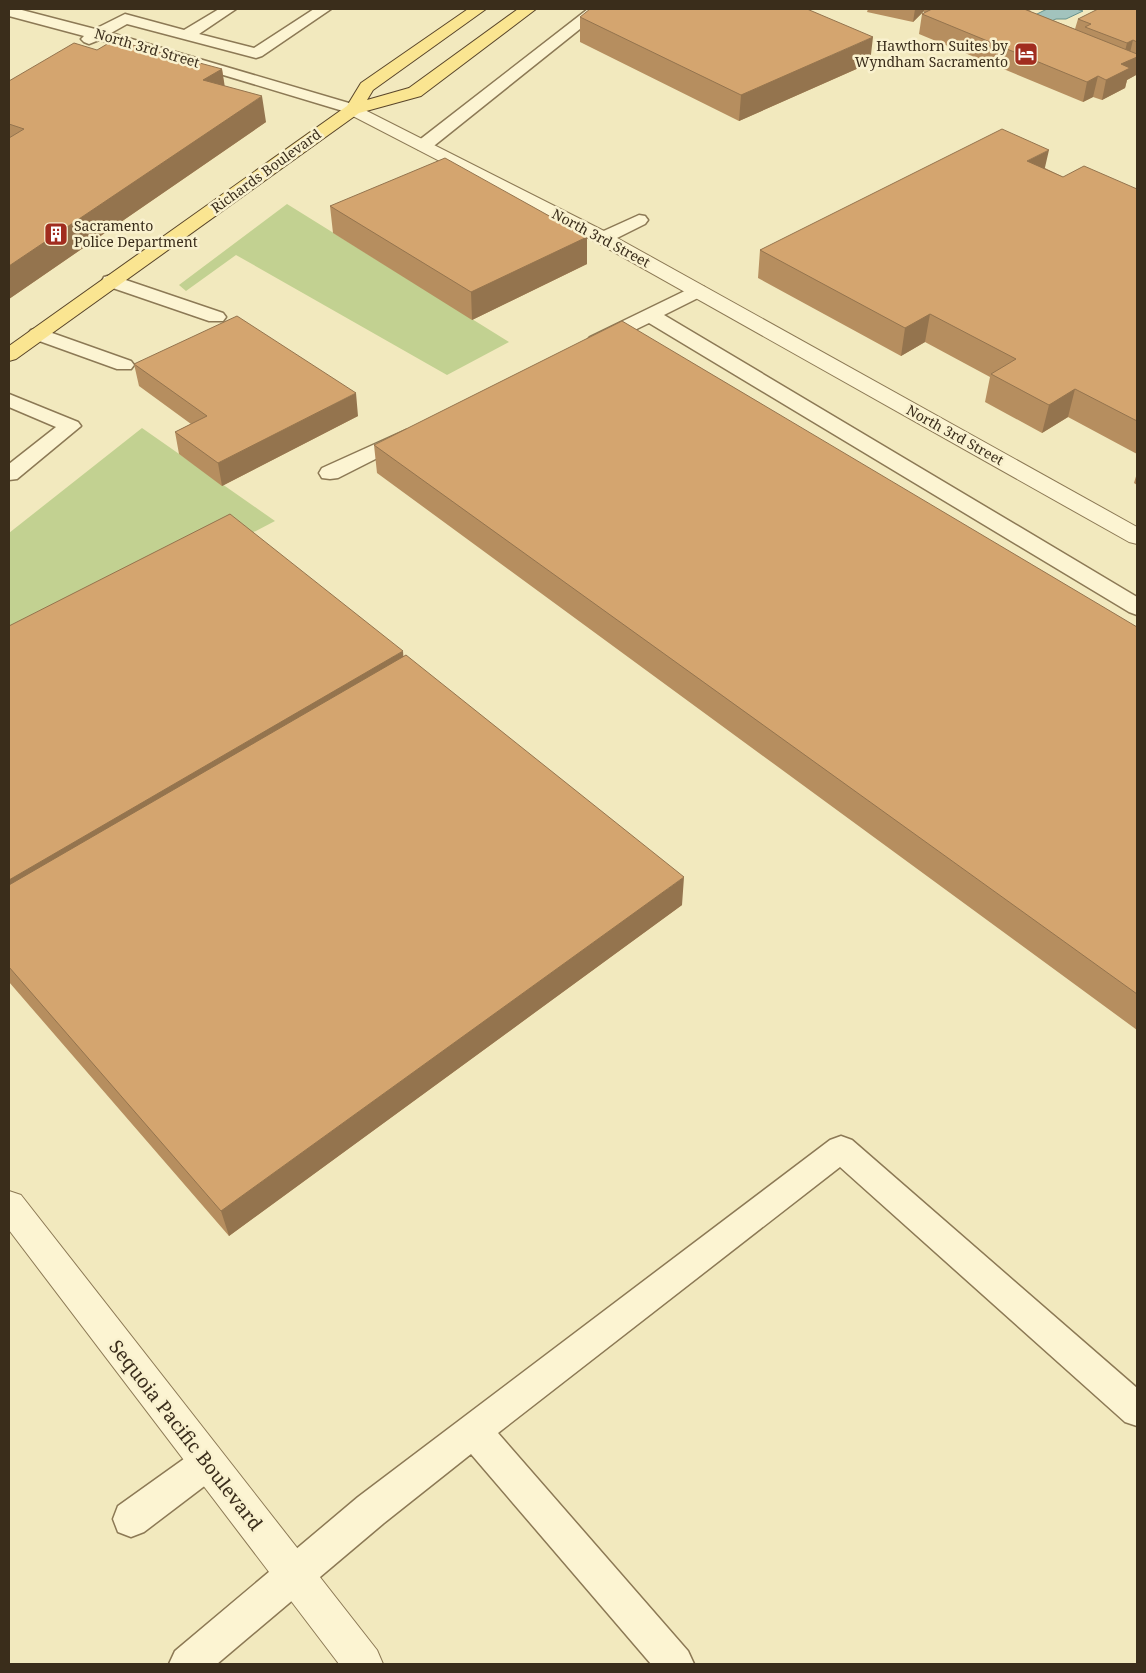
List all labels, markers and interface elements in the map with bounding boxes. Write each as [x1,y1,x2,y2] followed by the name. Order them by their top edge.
[92,23,202,72] street label: North 3rd Street
[855,36,1008,71] place label: Hawthorn Suites by Wyndham Sacramento
[1013,41,1039,67] hotel icon: Hawthorn Suites by Wyndham Sacramento
[207,124,325,217] street label: Richards Boulevard
[549,204,654,271] street label: North 3rd Street
[74,216,198,251] place label: Sacramento Police Department
[43,221,69,247] building icon: Sacramento Police Department
[903,400,1007,469] street label: North 3rd Street
[103,1334,269,1536] street label: Sequoia Pacific Boulevard

